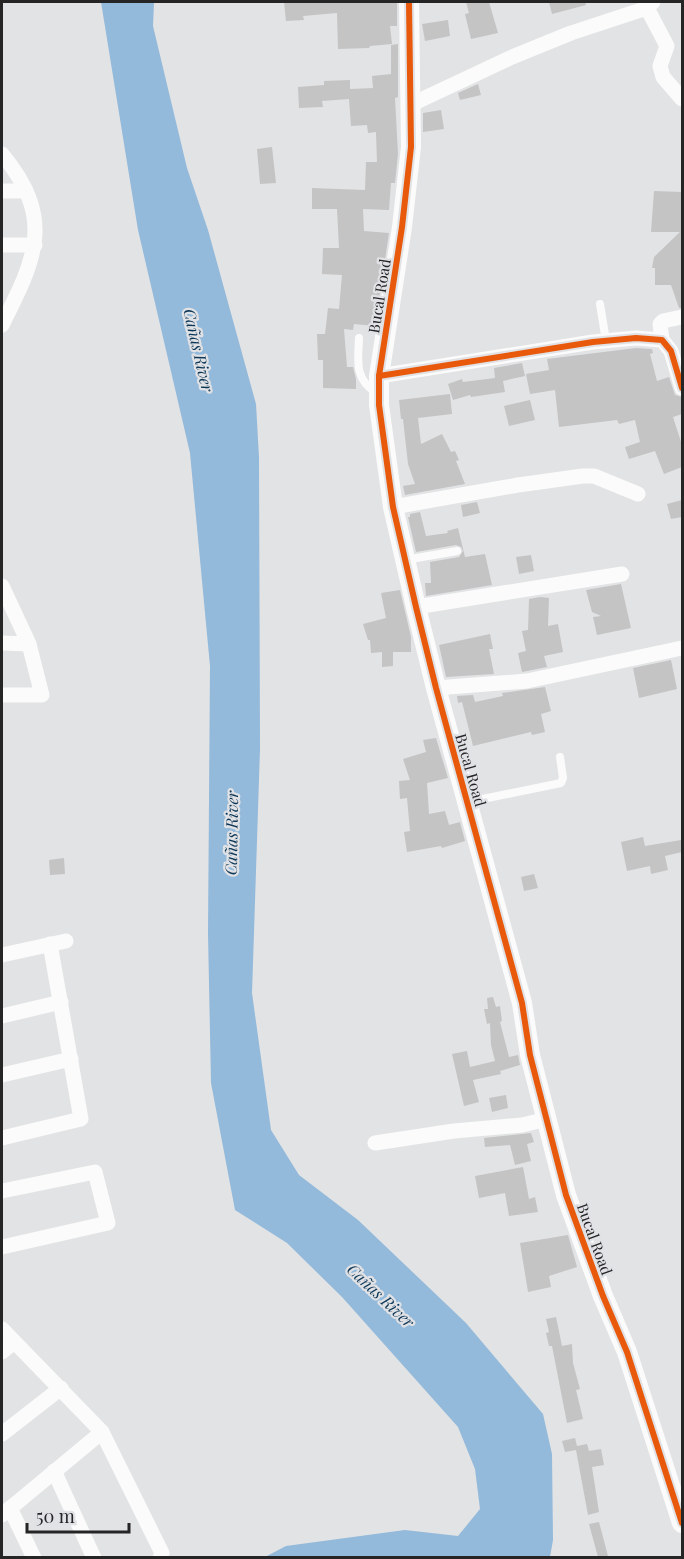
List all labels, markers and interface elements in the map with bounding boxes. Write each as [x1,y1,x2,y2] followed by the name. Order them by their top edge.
[363,257,395,335] street label: Bucal Road
[179,306,219,395] water label: Cañas River
[451,731,491,809] street label: Bucal Road
[220,789,242,875] water label: Cañas River
[573,1200,617,1278] street label: Bucal Road
[343,1258,420,1332] water label: Cañas River
[27,1496,129,1534] scale bar
[36,1504,75,1528] text: 50 m

